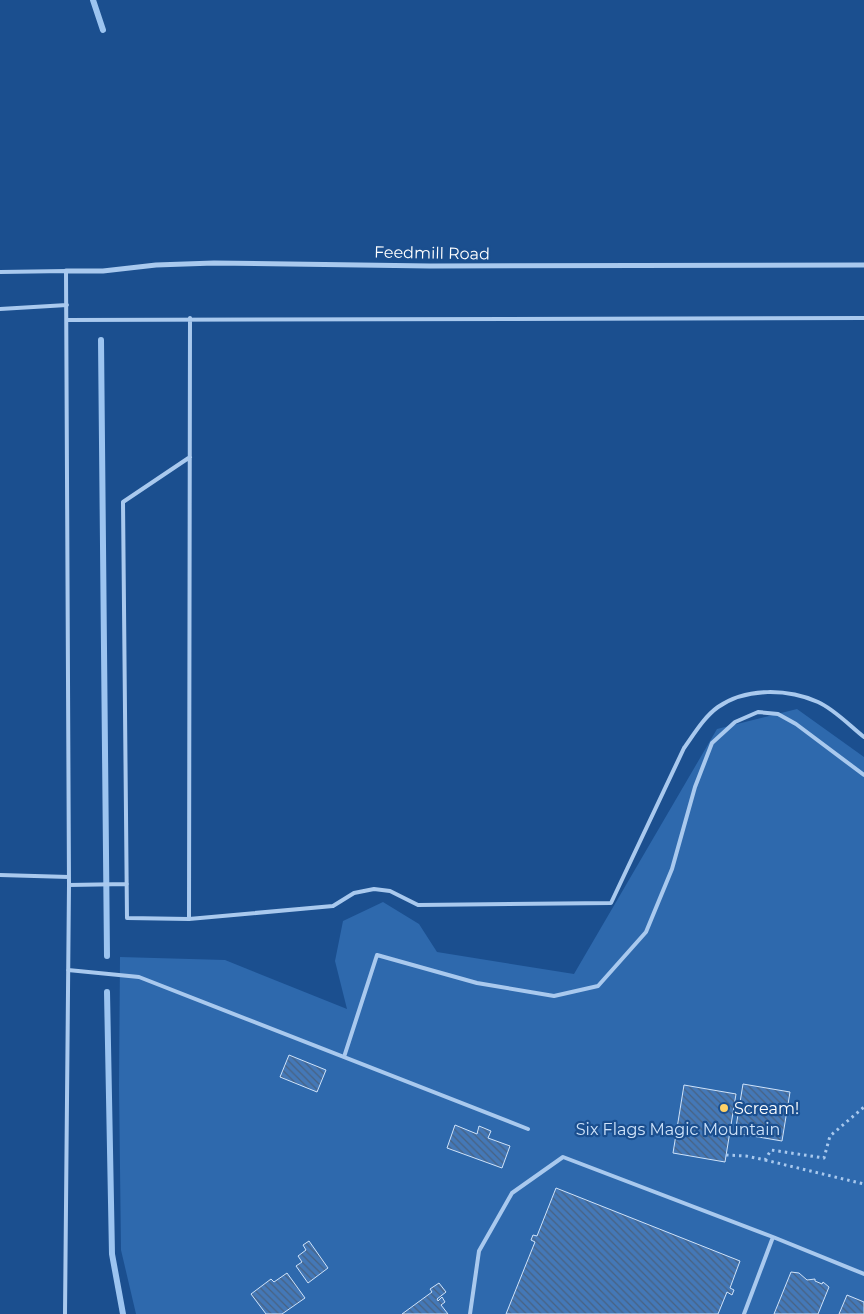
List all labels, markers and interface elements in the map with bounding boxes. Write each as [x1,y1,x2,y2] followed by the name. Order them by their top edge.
[374,242,490,264] street label: Feedmill Road
[734,1099,799,1118] place label: Scream!
[718,1102,730,1114] marker: Scream!
[576,1120,780,1139] park label: Six Flags Magic Mountain

